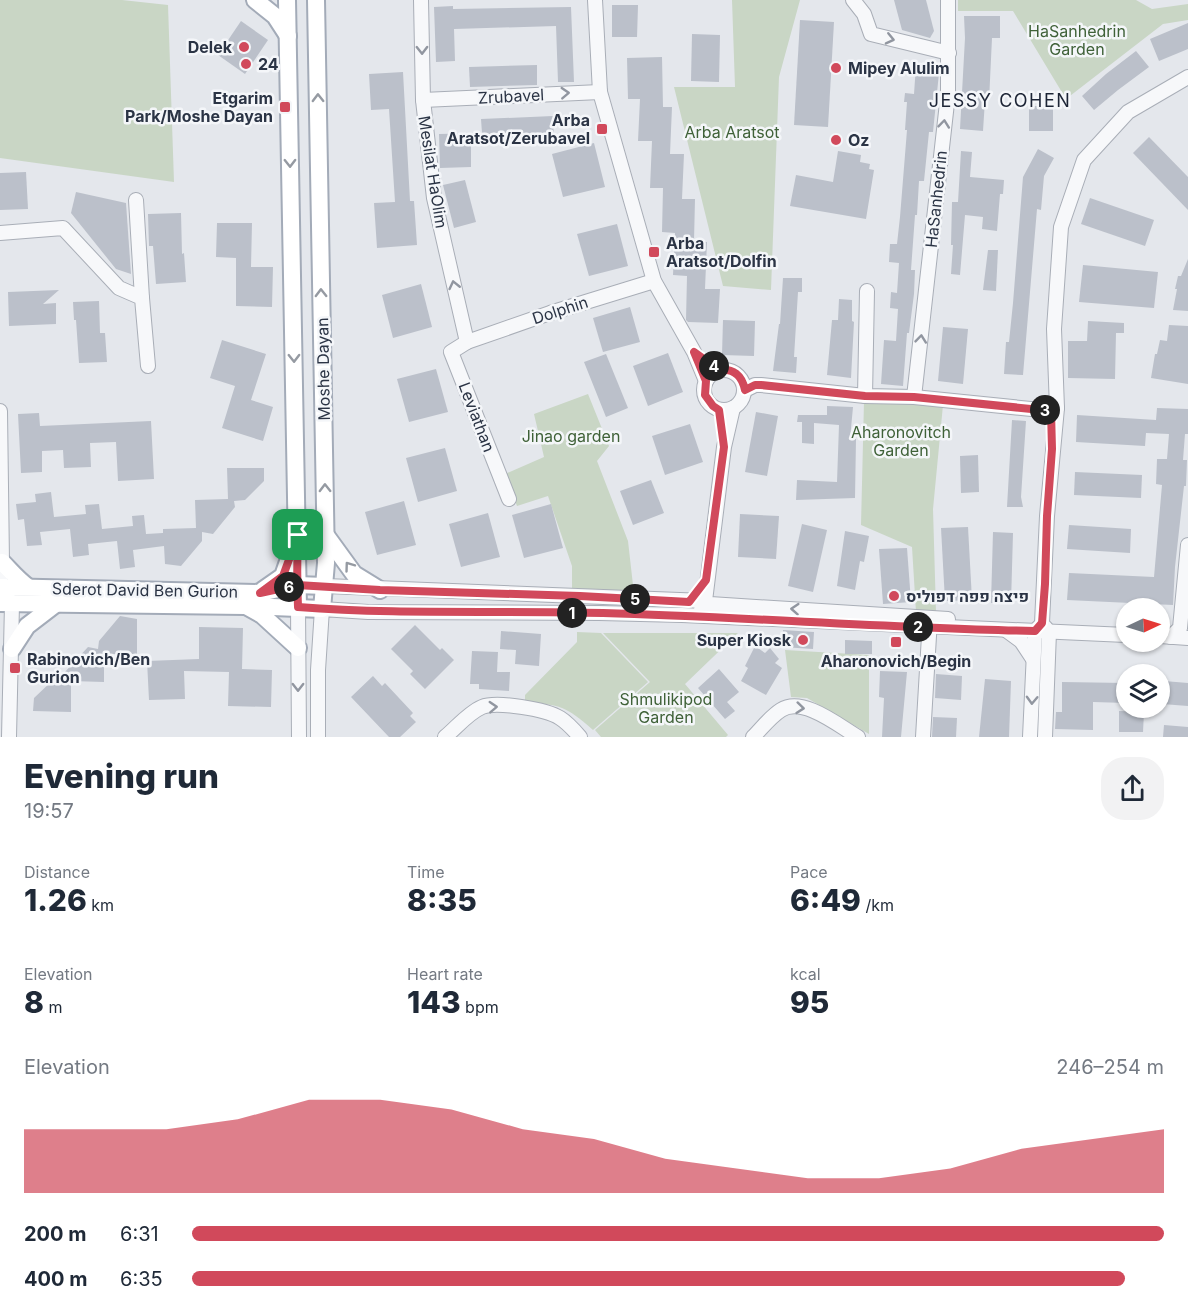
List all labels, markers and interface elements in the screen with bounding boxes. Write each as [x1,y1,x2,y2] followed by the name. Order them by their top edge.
[1028,21,1126,59] park label: HaSanhedrin Garden
[885,31,895,44] one-way arrow
[188,37,233,57] place label: Delek
[237,40,251,54] marker: Delek
[415,46,428,55] one-way arrow
[258,54,279,74] place label: 24
[239,57,253,71] marker: 24
[848,58,950,78] place label: Mipey Alulim
[829,61,843,75] marker: Mipey Alulim
[477,84,545,108] street label: Zrubavel
[561,87,570,100] one-way arrow
[125,88,273,126] place label: Etgarim Park/Moshe Dayan
[929,90,1071,111] district label: JESSY COHEN
[312,93,324,102] one-way arrow
[278,100,292,114] marker: Etgarim Park/Moshe Dayan
[447,110,590,148] place label: Arba Aratsot/Zerubavel
[414,114,452,230] street label: Mesilat HaOlim
[938,120,950,129] one-way arrow
[595,122,609,136] marker: Arba Aratsot/Zerubavel
[684,122,780,142] park label: Arba Aratsot
[848,130,870,150] place label: Oz
[829,133,843,147] marker: Oz
[921,149,951,249] street label: HaSanhedrin
[284,159,296,168] one-way arrow
[666,233,777,271] place label: Arba Aratsot/Dolfin
[647,245,661,259] marker: Arba Aratsot/Dolfin
[448,280,461,290] one-way arrow
[315,288,328,297] one-way arrow
[530,292,590,328] street label: Dolphin
[312,317,334,421] street label: Moshe Dayan
[914,334,927,344] one-way arrow
[699,351,729,381] pin: 4
[288,354,300,363] one-way arrow
[709,356,719,376] text: 4
[455,379,499,455] street label: Leviathan
[1030,395,1060,425] pin: 3
[1040,400,1050,420] text: 3
[851,422,951,460] park label: Aharonovitch Garden
[522,426,620,446] park label: Jinao garden
[318,483,331,492] one-way arrow
[272,509,323,560] pin
[281,518,314,551] icon: arrive
[345,562,356,573] one-way arrow
[274,572,304,602] pin: 6
[284,577,294,597] text: 6
[52,578,238,602] street label: Sderot David Ben Gurion
[620,584,650,614] pin: 5
[906,586,1029,606] place label: פיצה פפה דפוליס
[630,589,640,609] text: 5
[887,589,901,603] marker: פיצה פפה דפוליס
[557,598,587,628] pin: 1
[1116,598,1170,652] north arrow
[1116,598,1170,718] map controls
[569,603,575,623] text: 1
[790,603,799,616] one-way arrow
[903,612,933,642] pin: 2
[913,617,923,637] text: 2
[697,630,792,650] place label: Super Kiosk
[796,633,810,647] marker: Super Kiosk
[889,635,903,649] marker: Aharonovich/Begin
[27,649,150,687] place label: Rabinovich/Ben Gurion
[821,651,971,671] place label: Aharonovich/Begin
[8,661,22,675] marker: Rabinovich/Ben Gurion
[1116,664,1170,718] button: layers
[292,682,305,691] one-way arrow
[620,689,712,727] park label: Shmulikipod Garden
[1025,695,1038,704] one-way arrow
[488,700,497,713] one-way arrow
[795,701,804,714] one-way arrow
[24,756,219,796] text: Evening run
[1101,757,1164,820] button: share
[24,799,74,823] text: 19:57
[24,862,90,882] text: Distance
[407,862,445,882] text: Time
[790,862,828,882] text: Pace
[24,882,87,918] text: 1.26
[407,882,477,918] text: 8:35
[790,882,861,918] text: 6:49
[87,895,114,915] text: km
[861,895,894,915] text: /km
[24,964,93,984] text: Elevation
[407,964,483,984] text: Heart rate
[790,964,821,984] text: kcal
[24,984,44,1020] text: 8
[407,984,461,1020] text: 143
[790,984,829,1020] text: 95
[44,997,62,1017] text: m
[461,997,499,1017] text: bpm
[24,1055,110,1079] text: Elevation
[1056,1055,1164,1079] text: 246–254 m
[24,1222,87,1246] text: 200 m
[120,1222,159,1246] text: 6:31
[24,1267,88,1291] text: 400 m
[120,1267,163,1291] text: 6:35

